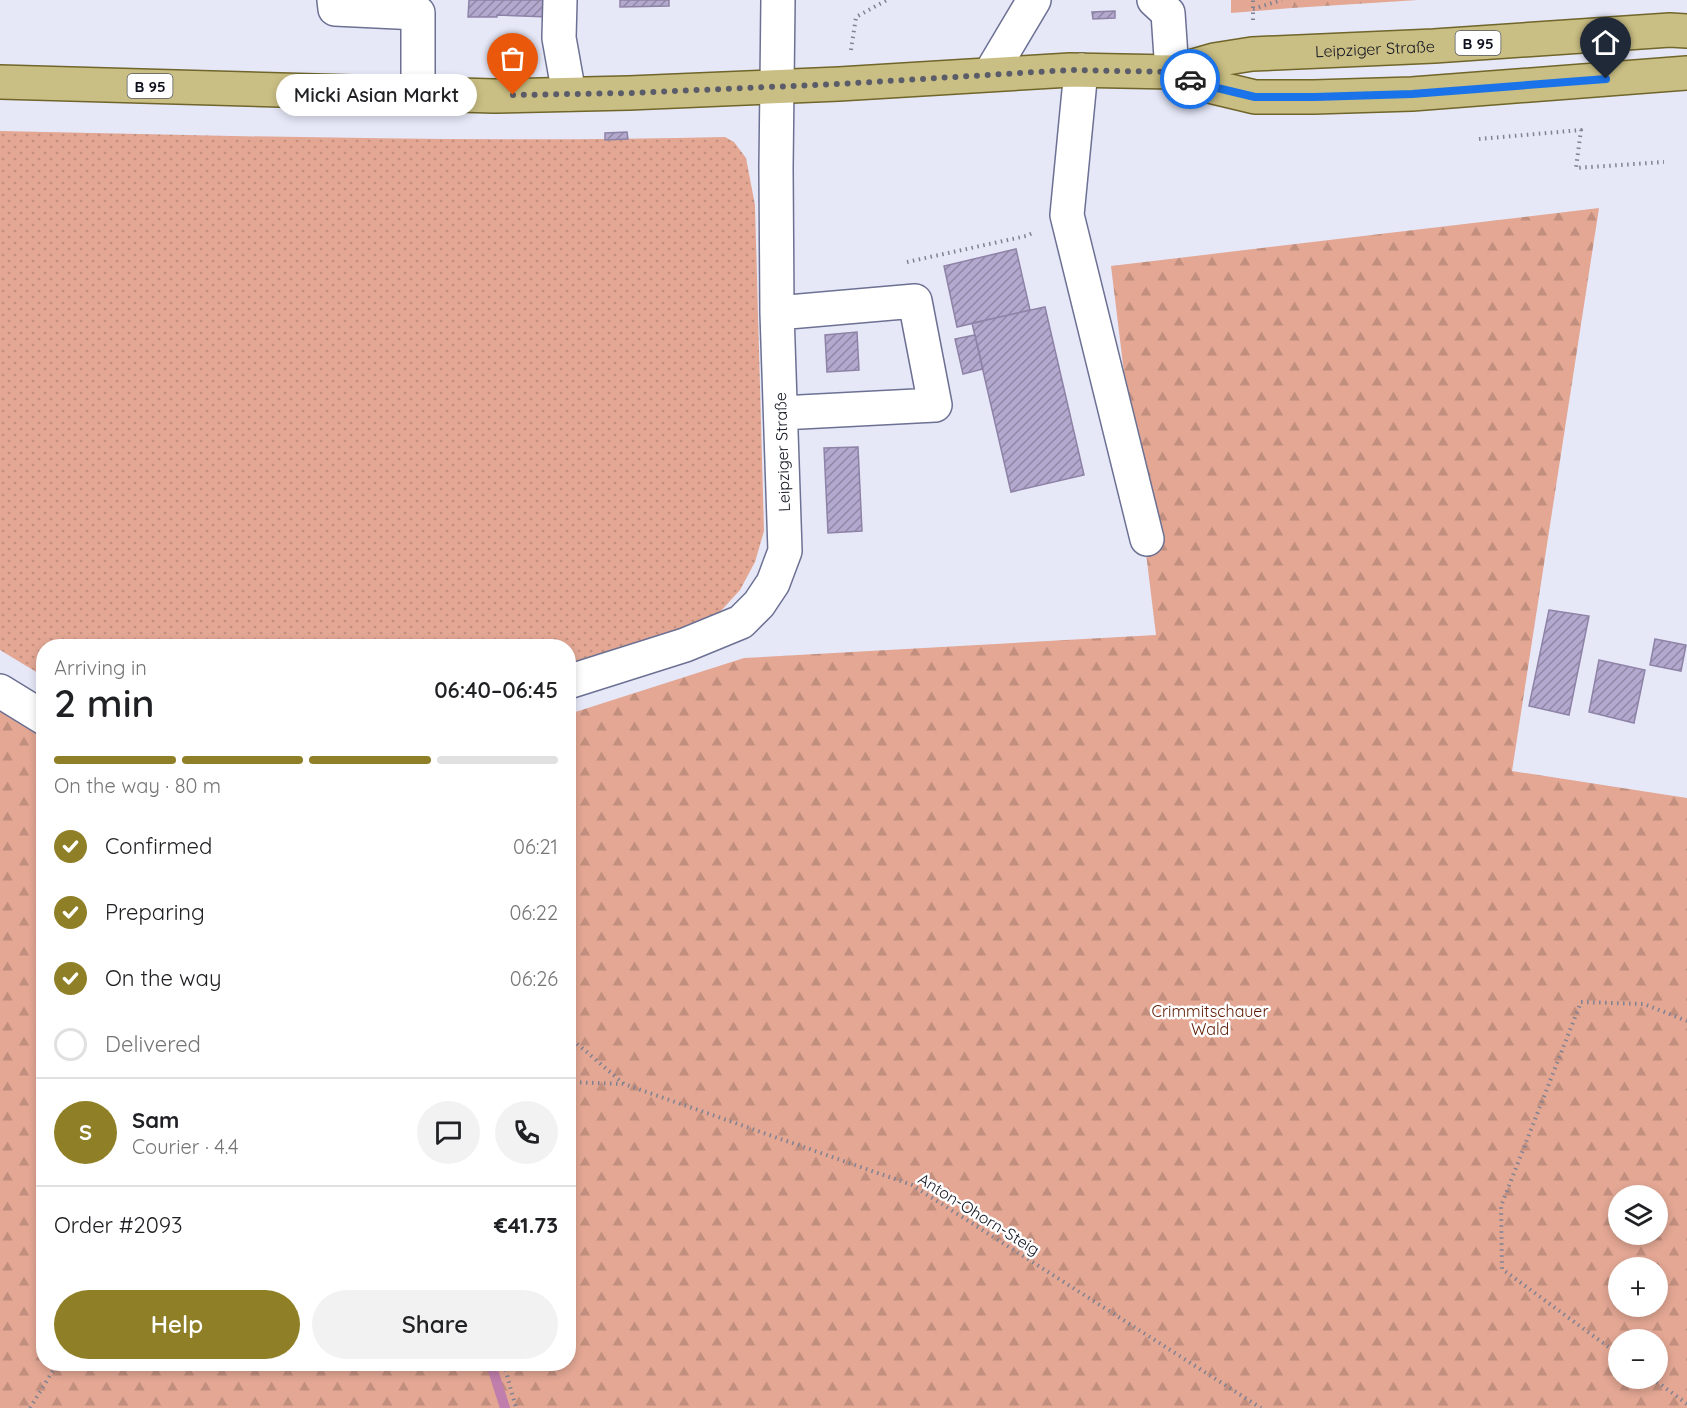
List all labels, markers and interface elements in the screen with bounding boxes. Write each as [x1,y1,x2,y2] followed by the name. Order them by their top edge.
[1580,17,1631,79] pin
[1589,26,1622,59] icon: home
[1456,31,1500,55] road number: B 95
[487,33,538,95] pin
[1315,36,1435,61] street label: Leipziger Straße
[496,42,529,75] icon: bag
[1160,49,1220,109] courier
[1174,63,1207,96] icon: car
[128,74,172,98] road number: B 95
[276,74,477,116] callout: Micki Asian Markt
[294,82,459,107] text: Micki Asian Markt
[770,392,794,512] street label: Leipziger Straße
[54,655,147,680] text: Arriving in
[434,676,558,704] text: 06:40–06:45
[54,678,155,727] text: 2 min
[54,773,221,798] text: On the way · 80 m
[54,830,87,863] icon: check
[105,832,212,860] text: Confirmed
[513,834,558,859] text: 06:21
[54,896,87,929] icon: check
[105,898,205,926] text: Preparing
[509,900,558,925] text: 06:22
[54,962,87,995] icon: check
[105,964,221,992] text: On the way
[510,966,558,991] text: 06:26
[1151,1001,1269,1039] park label: Crimmitschauer Wald
[105,1030,201,1058] text: Delivered
[417,1101,480,1164] button: chat
[495,1101,558,1164] button: phone
[132,1106,179,1134] text: Sam
[79,1118,92,1146] text: S
[132,1134,238,1159] text: Courier · 4.4
[915,1169,1043,1259] street label: Anton-Ohorn-Steig
[1608,1185,1668,1389] map controls
[1608,1185,1668,1245] button: layers
[54,1211,183,1239] text: Order #2093
[494,1211,558,1239] text: €41.73
[1608,1257,1668,1317] button: +
[54,1290,300,1359] button: Help
[312,1290,558,1359] button: Share
[1608,1329,1668,1389] button: −

